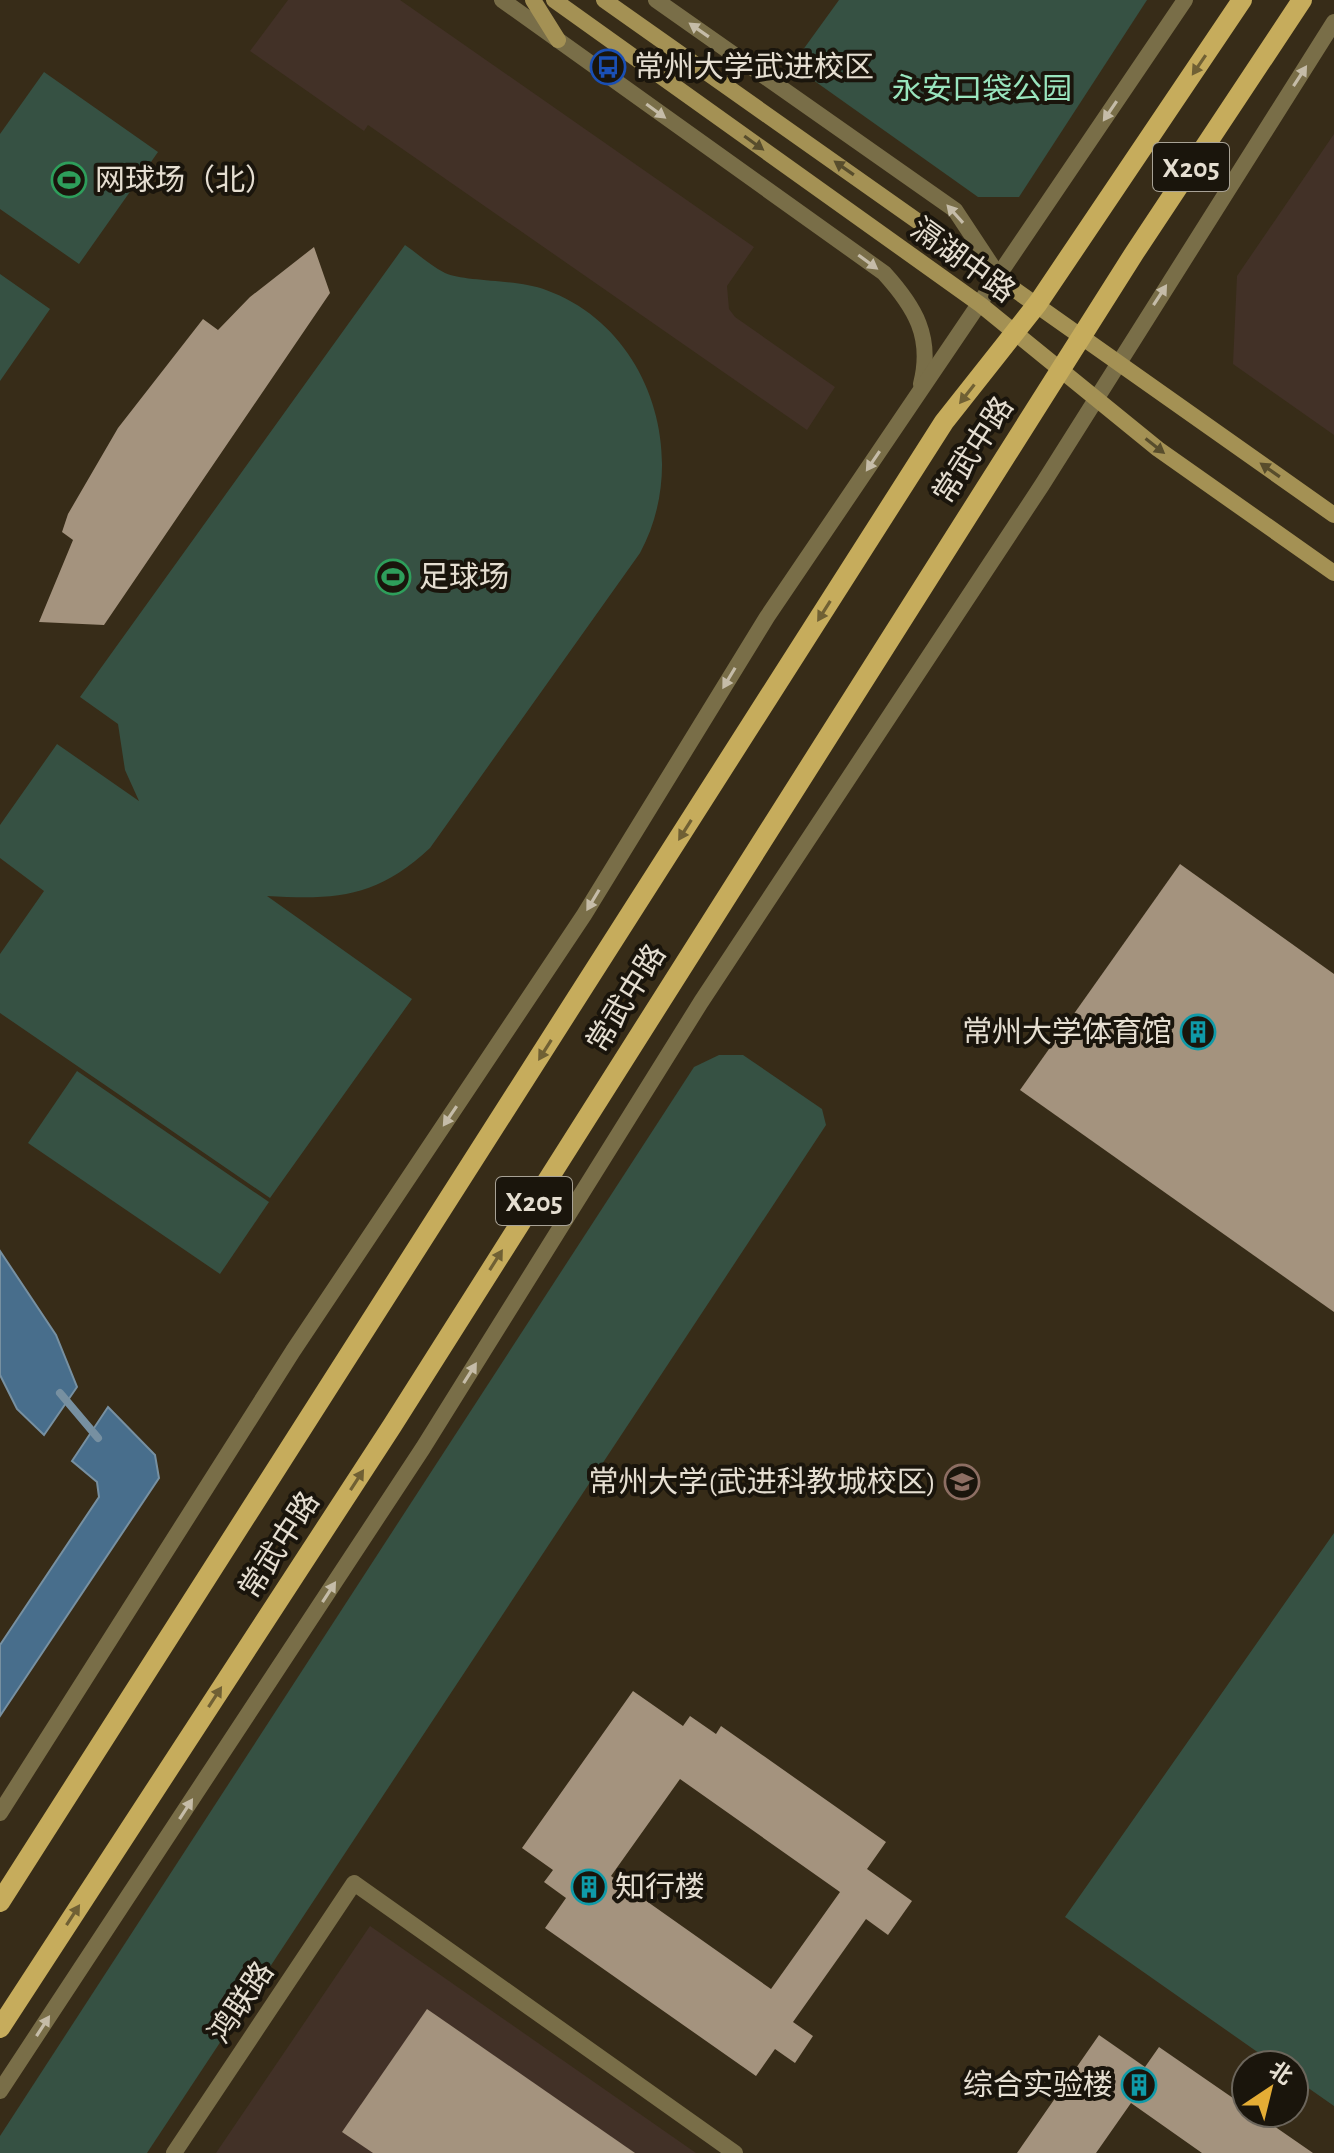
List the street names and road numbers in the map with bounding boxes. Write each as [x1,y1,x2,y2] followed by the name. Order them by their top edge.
[1153,143,1229,191] road number: X205
[905,212,1021,308] street label: 滆湖中路
[927,391,1019,509] street label: 常武中路
[581,939,671,1057] street label: 常武中路
[496,1177,572,1225] road number: X205
[233,1486,325,1604] street label: 常武中路
[203,1956,279,2048] street label: 鸿联路

